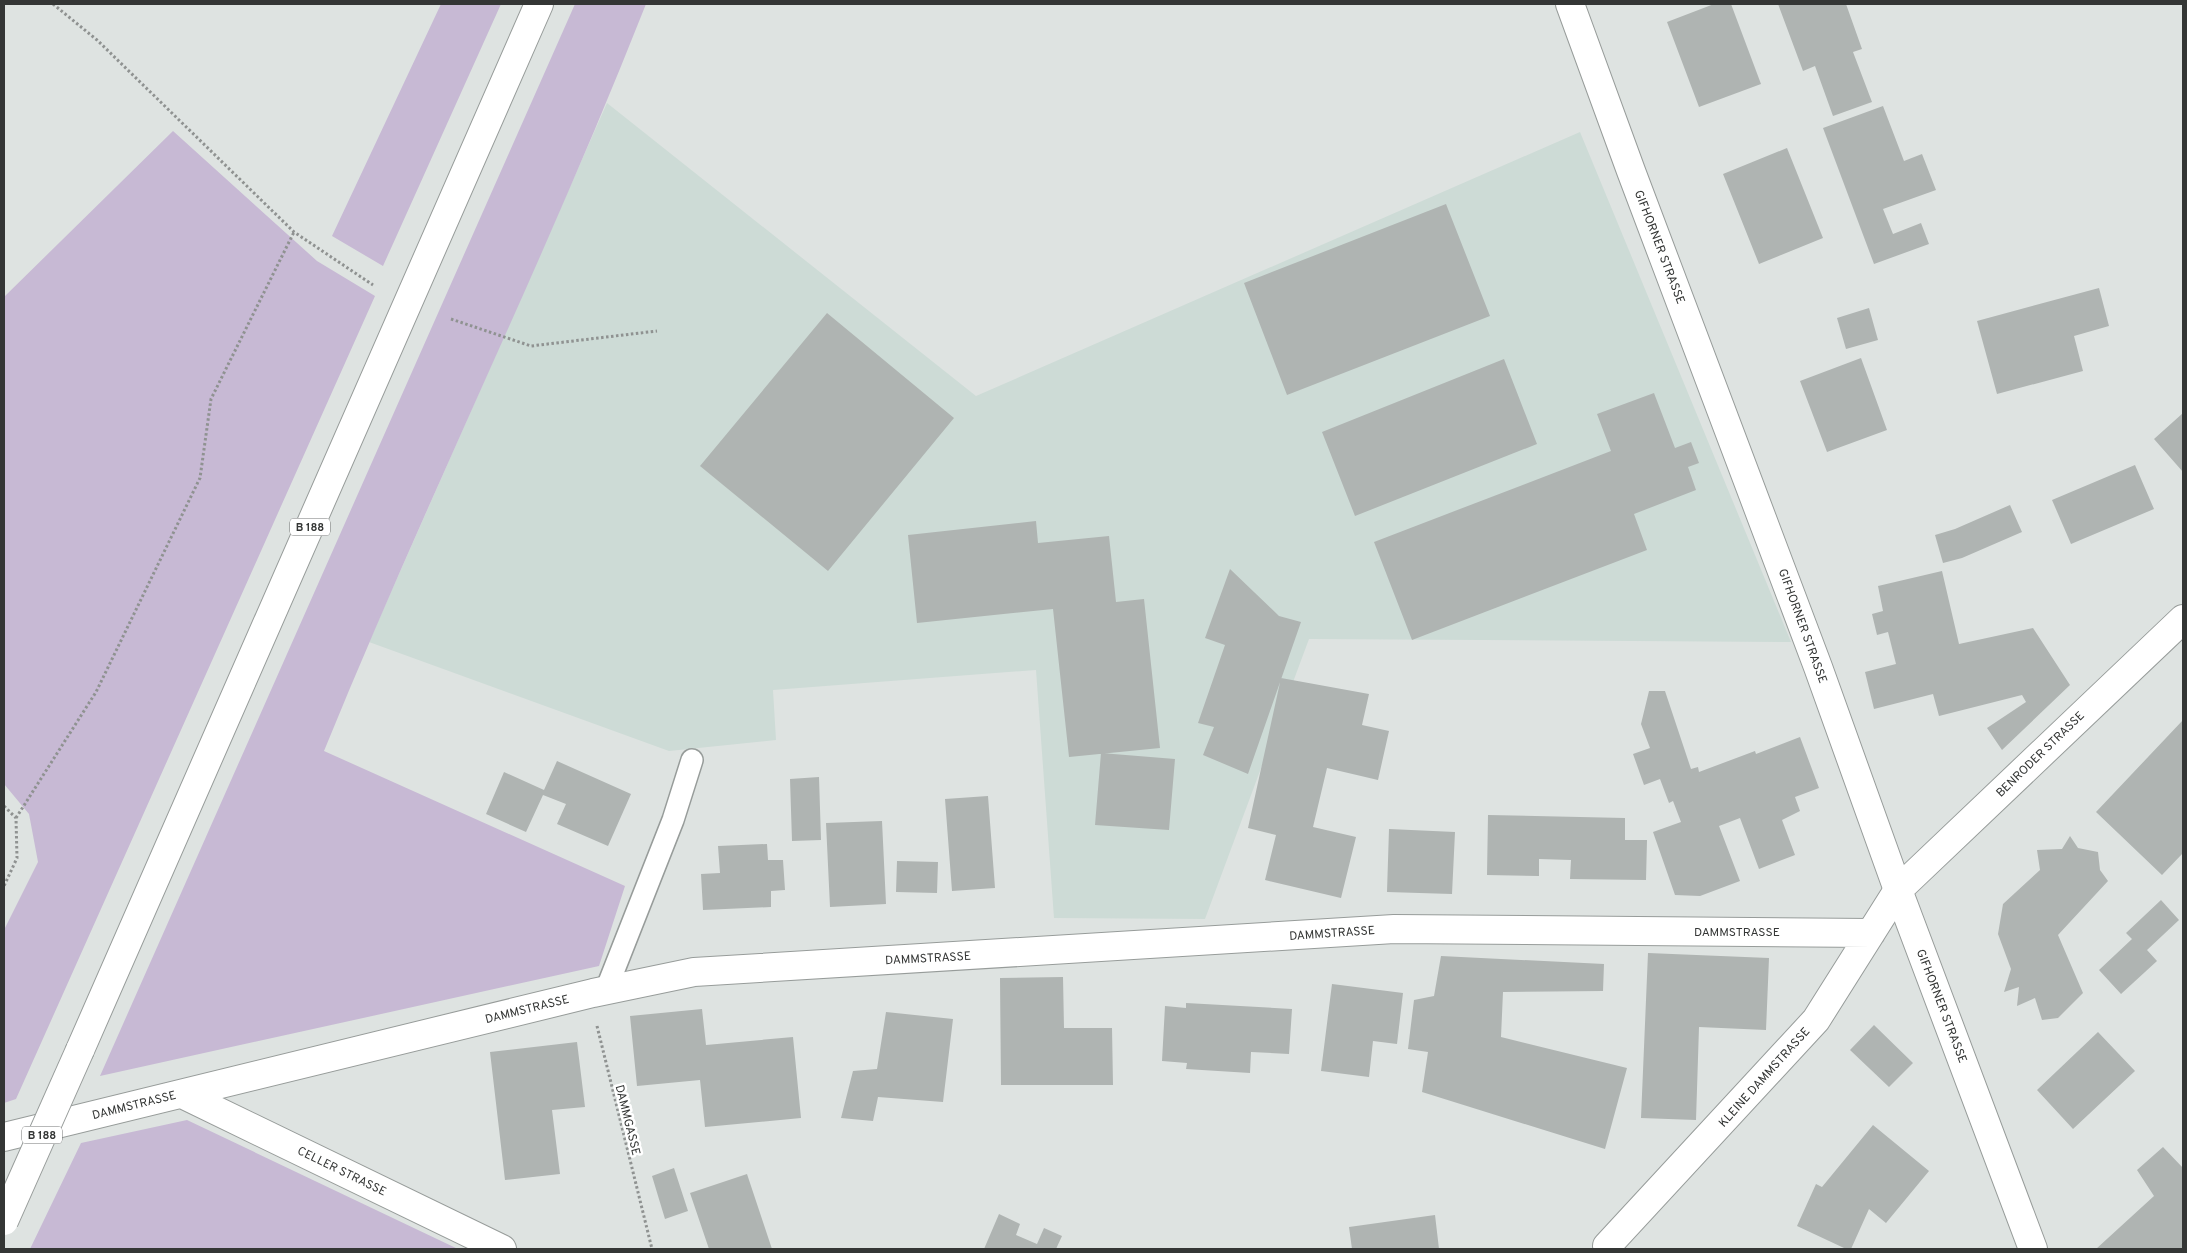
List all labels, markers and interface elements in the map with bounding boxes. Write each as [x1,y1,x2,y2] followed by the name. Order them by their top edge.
[1630,188,1688,307] street label: GIFHORNER STRASSE
[290,518,330,536] road number: B 188
[1774,567,1830,686] street label: GIFHORNER STRASSE
[1993,708,2088,801] street label: BENRODER STRASSE
[1289,923,1375,945] street label: DAMMSTRASSE
[1694,925,1780,941] street label: DAMMSTRASSE
[1912,947,1970,1066] street label: GIFHORNER STRASSE
[885,949,971,969] street label: DAMMSTRASSE
[484,992,571,1028] street label: DAMMSTRASSE
[1716,1024,1814,1131] street label: KLEINE DAMMSTRASSE
[611,1083,644,1157] street label: DAMMGASSE
[91,1088,178,1124] street label: DAMMSTRASSE
[22,1126,62,1144] road number: B 188
[294,1143,389,1200] street label: CELLER STRASSE

